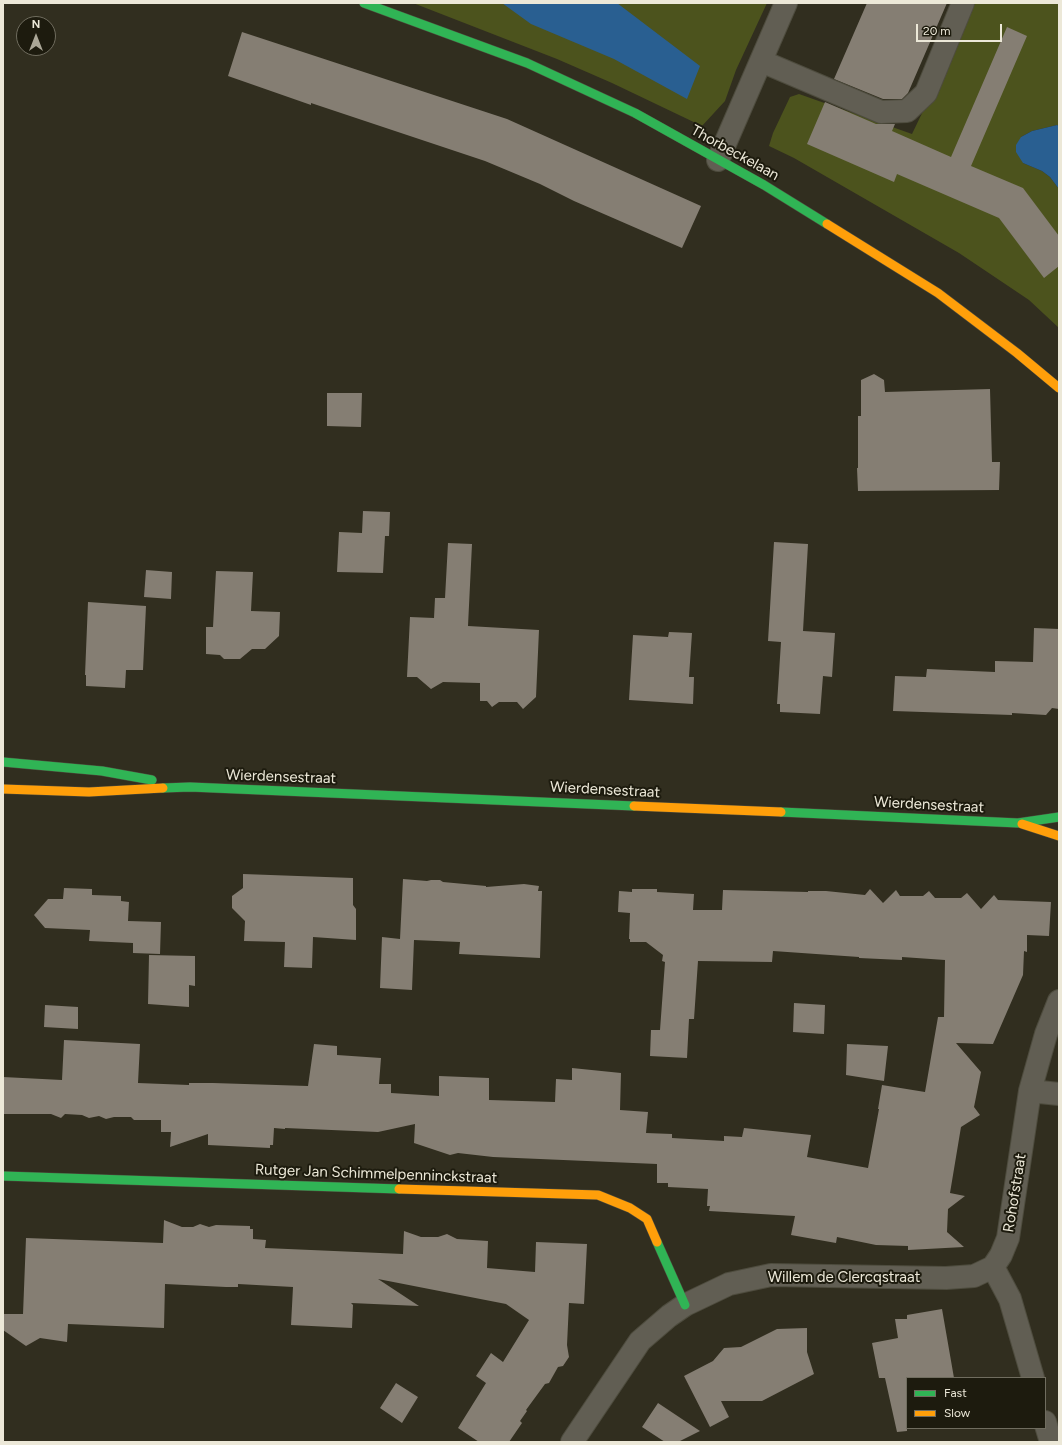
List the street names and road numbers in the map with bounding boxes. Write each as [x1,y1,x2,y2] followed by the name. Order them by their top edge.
[688,121,782,185] street label: Thorbeckelaan
[226,766,336,788] street label: Wierdensestraat
[549,778,661,802] street label: Wierdensestraat
[873,793,985,817] street label: Wierdensestraat
[1000,1152,1030,1234] street label: Rohofstraat
[254,1161,498,1187] street label: Rutger Jan Schimmelpenninckstraat
[768,1269,920,1287] street label: Willem de Clercqstraat

